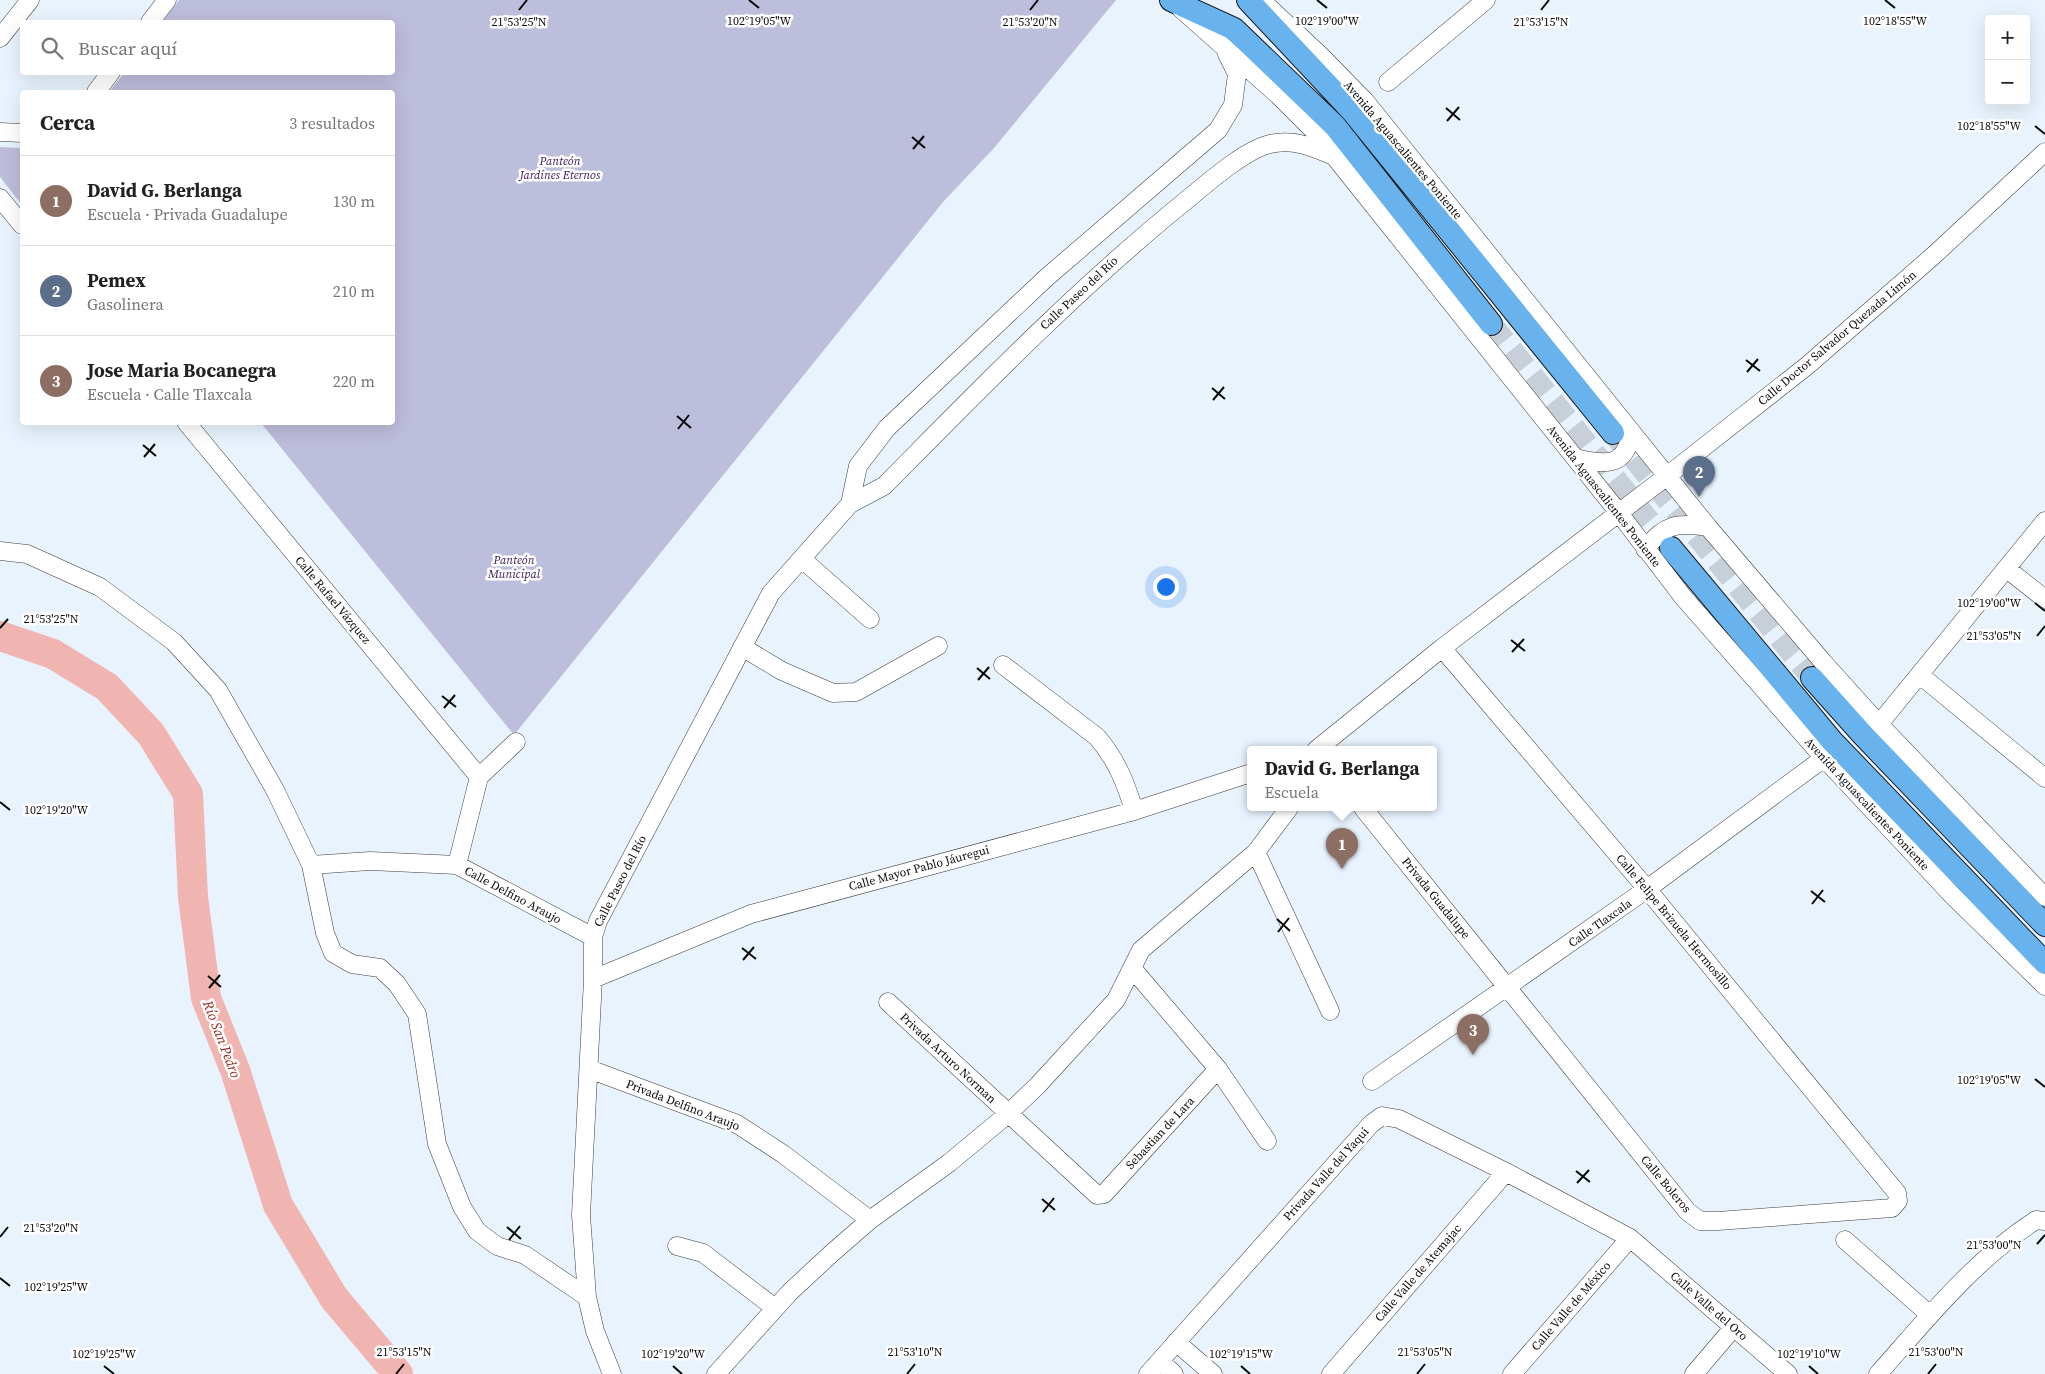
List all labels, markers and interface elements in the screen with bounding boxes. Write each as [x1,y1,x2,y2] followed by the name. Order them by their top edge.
[727,13,791,29] text: 102°19'05"W
[1295,13,1359,29] text: 102°19'00"W
[1863,13,1927,29] text: 102°18'55"W
[491,14,547,30] text: 21°53'25"N
[1002,14,1058,30] text: 21°53'20"N
[1513,14,1569,30] text: 21°53'15"N
[1985,15,2030,105] map controls
[1985,15,2030,60] button: +
[20,20,395,75] search box
[38,34,66,62] icon: search
[78,35,177,61] text: Buscar aquí
[1985,60,2030,105] button: −
[1340,77,1466,223] street label: Avenida Aguascalientes Poniente
[40,108,95,137] text: Cerca
[289,112,375,134] text: 3 resultados
[1957,118,2021,134] text: 102°18'55"W
[518,153,601,183] park label: Panteón Jardines Eternos
[87,177,242,203] text: David G. Berlanga
[52,190,60,212] text: 1
[333,190,375,212] text: 130 m
[87,203,288,225] text: Escuela · Privada Guadalupe
[1037,253,1122,333] street label: Calle Paseo del Río
[87,267,146,293] text: Pemex
[1754,267,1920,409] street label: Calle Doctor Salvador Quezada Limón
[52,280,60,302] text: 2
[333,280,375,302] text: 210 m
[87,293,164,315] text: Gasolinera
[87,357,276,383] text: Jose Maria Bocanegra
[52,370,60,392] text: 3
[333,370,375,392] text: 220 m
[87,383,252,405] text: Escuela · Calle Tlaxcala
[1543,422,1665,570] street label: Avenida Aguascalientes Poniente
[1683,456,1715,497] pin: 2
[487,552,541,582] park label: Panteón Municipal
[292,553,375,648] street label: Calle Rafael Vázquez
[1153,574,1179,600] your location
[1957,595,2021,611] text: 102°19'00"W
[23,611,79,627] text: 21°53'25"N
[1966,628,2022,644] text: 21°53'05"N
[1801,734,1933,874] street label: Avenida Aguascalientes Poniente
[1247,746,1437,811] popup
[1264,755,1420,781] text: David G. Berlanga
[1264,781,1319,803] text: Escuela
[24,802,88,818] text: 102°19'20"W
[1326,828,1358,869] pin: 1
[590,832,650,930] street label: Calle Paseo del Río
[847,841,991,894] street label: Calle Mayor Pablo Jáuregui
[1612,851,1736,993] street label: Calle Felipe Brizuela Hermosillo
[1398,854,1474,942] street label: Privada Guadalupe
[462,863,565,928] street label: Calle Delfino Araujo
[1565,895,1636,951] street label: Calle Tlaxcala
[198,996,246,1081] water label: Río San Pedro
[896,1009,1000,1107] street label: Privada Arturo Norman
[1457,1014,1489,1055] pin: 3
[1957,1072,2021,1088] text: 102°19'05"W
[624,1076,743,1134] street label: Privada Delfino Araujo
[1122,1093,1198,1173] street label: Sebastian de Lara
[1280,1123,1373,1224] street label: Privada Valle del Yaqui
[1637,1152,1695,1216] street label: Calle Boleros
[23,1220,79,1236] text: 21°53'20"N
[1371,1221,1465,1325] street label: Calle Valle de Atemajac
[1966,1237,2022,1253] text: 21°53'00"N
[1528,1258,1615,1354] street label: Calle Valle de México
[1667,1268,1751,1344] street label: Calle Valle del Oro
[24,1279,88,1295] text: 102°19'25"W
[376,1344,432,1360] text: 21°53'15"N
[887,1344,943,1360] text: 21°53'10"N
[1397,1344,1453,1360] text: 21°53'05"N
[1908,1344,1964,1360] text: 21°53'00"N
[72,1346,136,1362] text: 102°19'25"W
[641,1346,705,1362] text: 102°19'20"W
[1209,1346,1273,1362] text: 102°19'15"W
[1777,1346,1841,1362] text: 102°19'10"W

